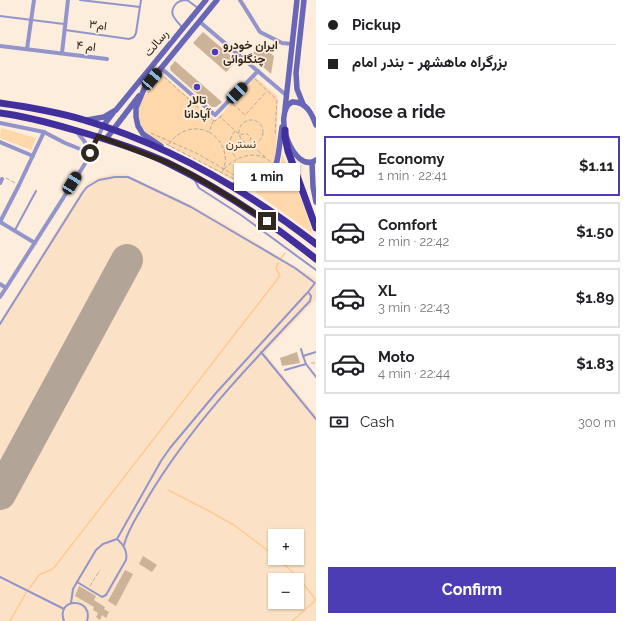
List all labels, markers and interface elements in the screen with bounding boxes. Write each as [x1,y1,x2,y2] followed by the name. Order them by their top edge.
[352,16,401,34] text: Pickup
[88,17,108,34] street label: ام۳
[141,27,172,60] street label: رسالت
[75,38,97,55] street label: ام ۴
[223,38,278,67] place label: ایران خودرو چنگلوائی
[210,47,220,57] marker: ایران خودرو چنگلوائی
[352,53,507,71] text: بزرگراه ماهشهر - بندر امام
[140,66,164,92] car
[224,80,250,106] car
[192,82,202,92] marker: تالار آپادانا
[184,93,211,122] place label: تالار آپادانا
[328,101,446,122] text: Choose a ride
[226,137,256,152] park label: نسترن
[81,144,99,162] route start
[330,148,366,184] icon: car
[378,150,445,168] text: Economy
[579,157,614,175] text: $1.11
[234,163,300,191] callout: 1 min
[378,168,447,183] text: 1 min · 22:41
[251,169,283,184] text: 1 min
[61,170,83,196] car
[258,212,276,230] route end
[330,214,366,250] icon: car
[378,216,437,234] text: Comfort
[576,223,614,241] text: $1.50
[378,234,449,249] text: 2 min · 22:42
[330,280,366,316] icon: car
[378,282,396,300] text: XL
[576,289,614,307] text: $1.89
[378,300,450,315] text: 3 min · 22:43
[330,346,366,382] icon: car
[378,348,415,366] text: Moto
[576,355,614,373] text: $1.83
[378,366,450,381] text: 4 min · 22:44
[328,411,350,433] icon: cash
[360,413,394,431] text: Cash
[578,415,616,430] text: 300 m
[268,529,304,609] map controls
[268,529,304,565] button: +
[328,567,616,613] button: Confirm
[268,573,304,609] button: −

